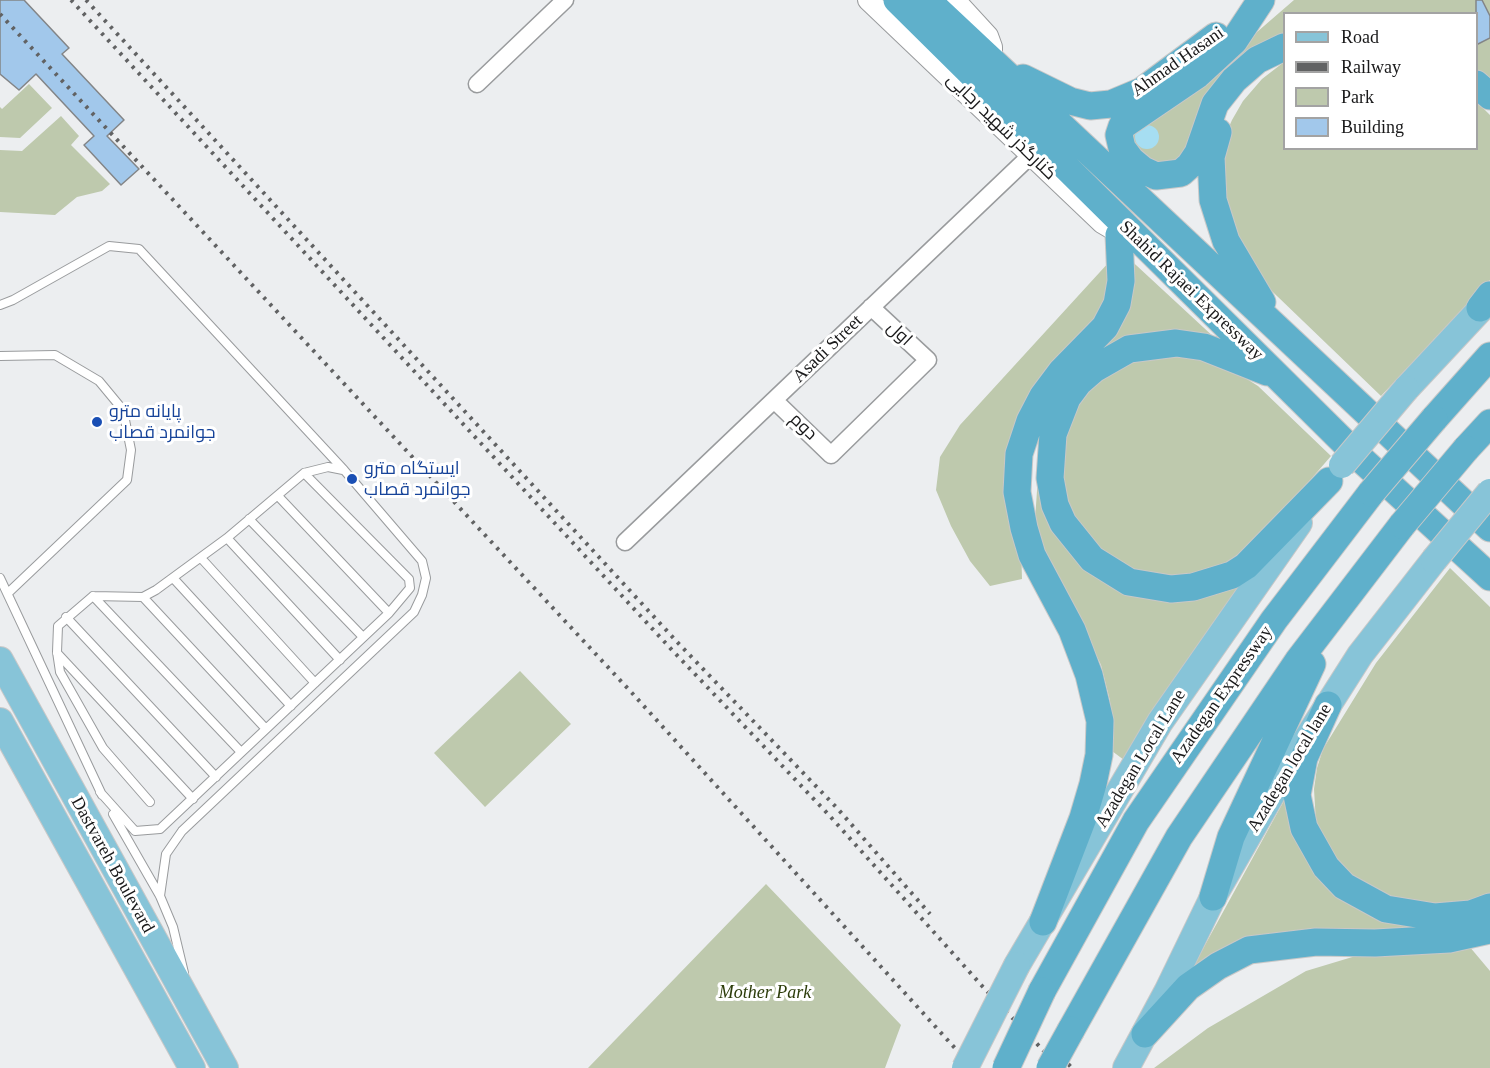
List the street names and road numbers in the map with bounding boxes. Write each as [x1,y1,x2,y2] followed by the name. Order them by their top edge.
[1128,22,1228,102] street label: Ahmad Hasani
[942,69,1060,185] street label: کنارگذر شهید رجایی
[1114,217,1268,365] street label: Shahid Rajaei Expressway
[789,310,867,388] street label: Asadi Street
[882,317,916,351] street label: اول
[785,409,821,445] street label: دوم
[1166,622,1278,768] street label: Azadegan Expressway
[1091,686,1191,832] street label: Azadegan Local Lane
[1243,700,1337,836] street label: Azadegan local lane
[66,793,158,937] street label: Dastvareh Boulevard

